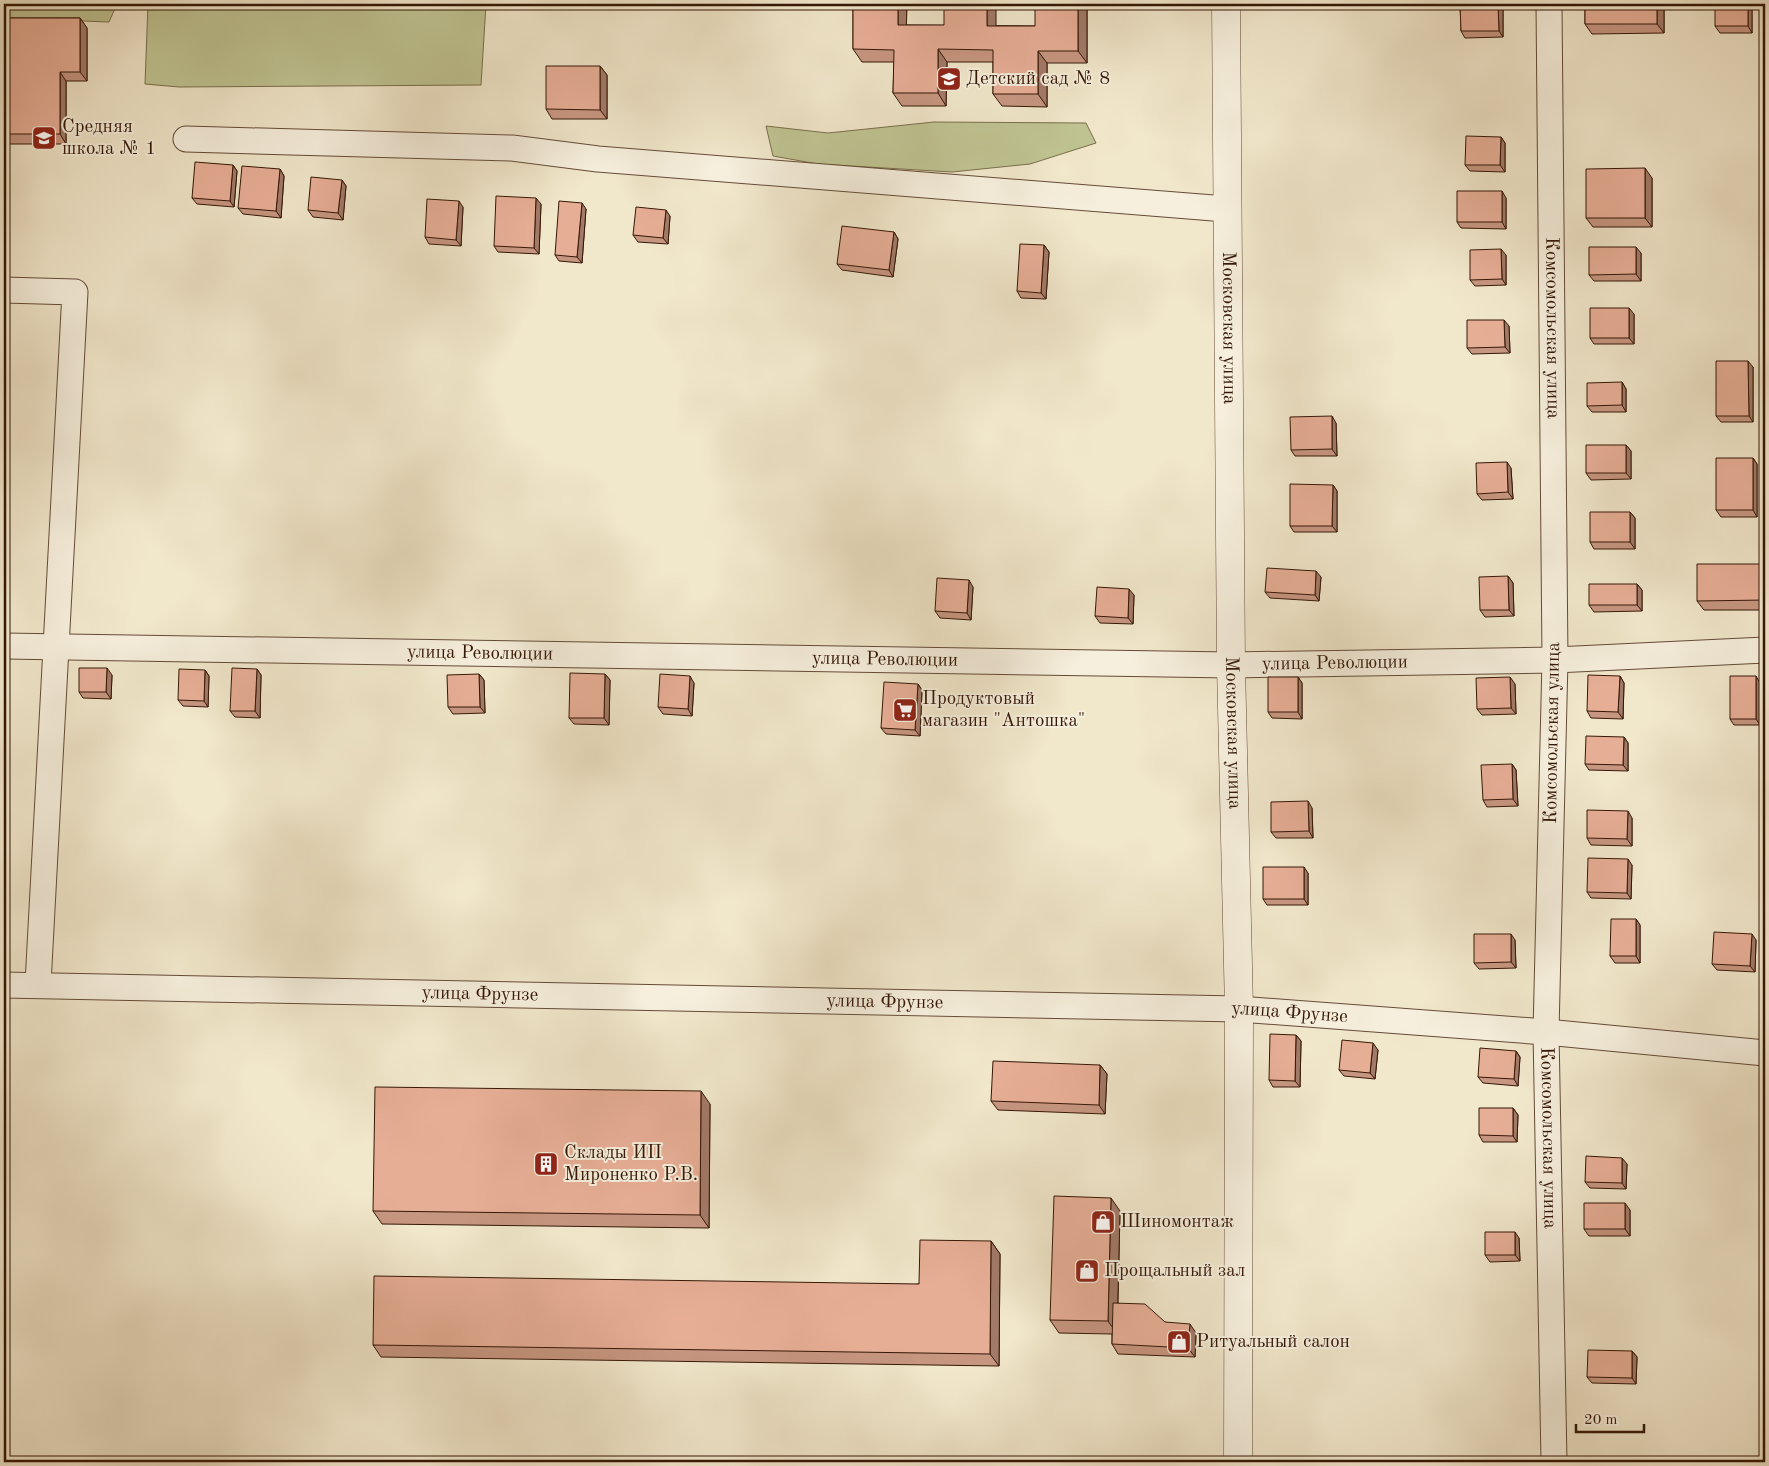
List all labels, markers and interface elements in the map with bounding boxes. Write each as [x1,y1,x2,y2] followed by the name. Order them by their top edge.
[936,66,962,92] school or university icon: Детский сад № 8
[966,70,1110,89] place label: Детский сад № 8
[62,118,156,159] place label: Средняя школа № 1
[31,125,57,151] school or university icon: Средняя школа № 1
[1542,237,1562,420] street label: Комсомольская улица
[1218,251,1239,405] street label: Московская улица
[1542,641,1564,824] street label: Комсомольская улица
[407,643,553,664] street label: улица Революции
[812,649,958,670] street label: улица Революции
[1262,653,1408,674] street label: улица Революции
[1221,656,1244,810] street label: Московская улица
[922,690,1085,731] place label: Продуктовый магазин "Антошка"
[892,697,918,723] supermarket icon: Продуктовый магазин "Антошка"
[421,984,538,1005] street label: улица Фрунзе
[826,991,943,1013] street label: улица Фрунзе
[1231,999,1349,1027] street label: улица Фрунзе
[1537,1047,1559,1230] street label: Комсомольская улица
[564,1144,698,1185] place label: Склады ИП Мироненко Р.В.
[533,1151,559,1177] building icon: Склады ИП Мироненко Р.В.
[1090,1209,1116,1235] shop icon: Шиномонтаж
[1120,1213,1234,1232] place label: Шиномонтаж
[1074,1258,1100,1284] shop icon: Прощальный зал
[1104,1262,1245,1281] place label: Прощальный зал
[1166,1329,1192,1355] shop icon: Ритуальный салон
[1196,1333,1350,1352] place label: Ритуальный салон
[1576,1401,1644,1433] scale bar
[1584,1413,1618,1428] text: 20 m

